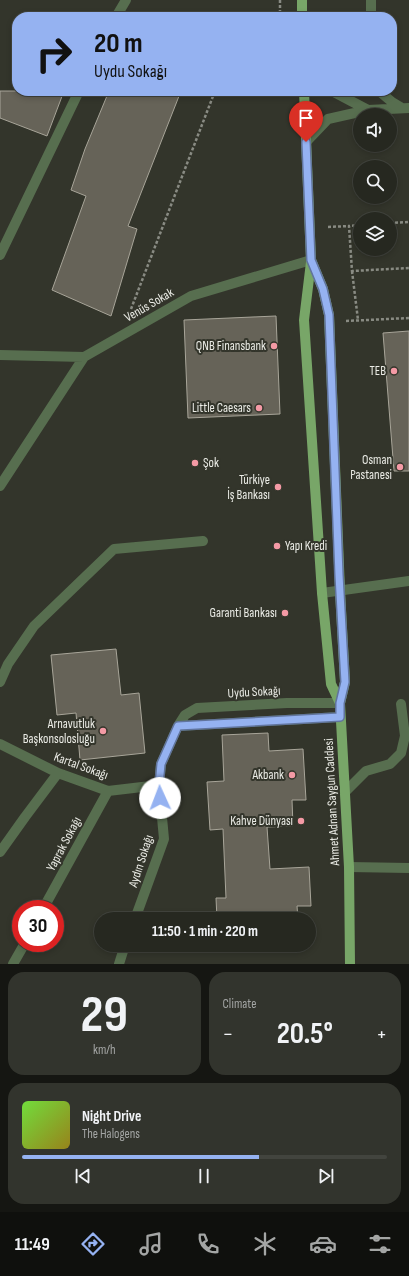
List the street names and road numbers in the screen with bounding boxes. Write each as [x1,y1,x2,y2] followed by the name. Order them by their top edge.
[121,284,177,326] street label: Venüs Sokak
[227,683,281,701] street label: Uydu Sokağı
[321,738,343,867] street label: Ahmet Adnan Saygun Caddesi
[52,749,110,783] street label: Kartal Sokağı
[43,814,85,874] street label: Yaprak Sokağı
[125,833,157,890] street label: Aydın Sokağı

